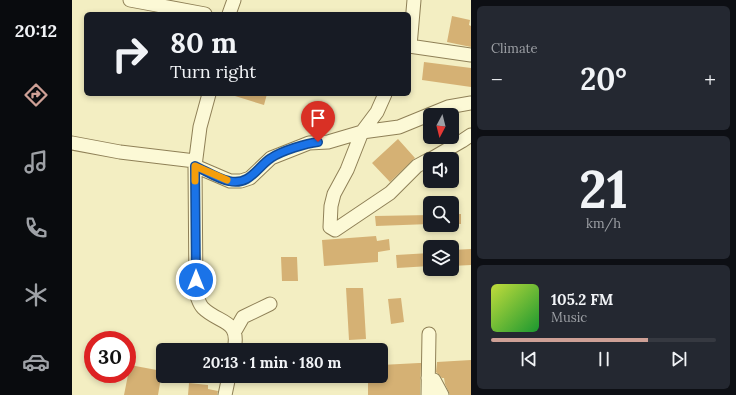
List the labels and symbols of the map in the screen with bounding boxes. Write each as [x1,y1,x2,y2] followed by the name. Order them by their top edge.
[301,101,335,142] pin
[423,108,459,144] north arrow
[175,259,217,301] position arrow
[84,331,136,383] speed limit sign: 30

